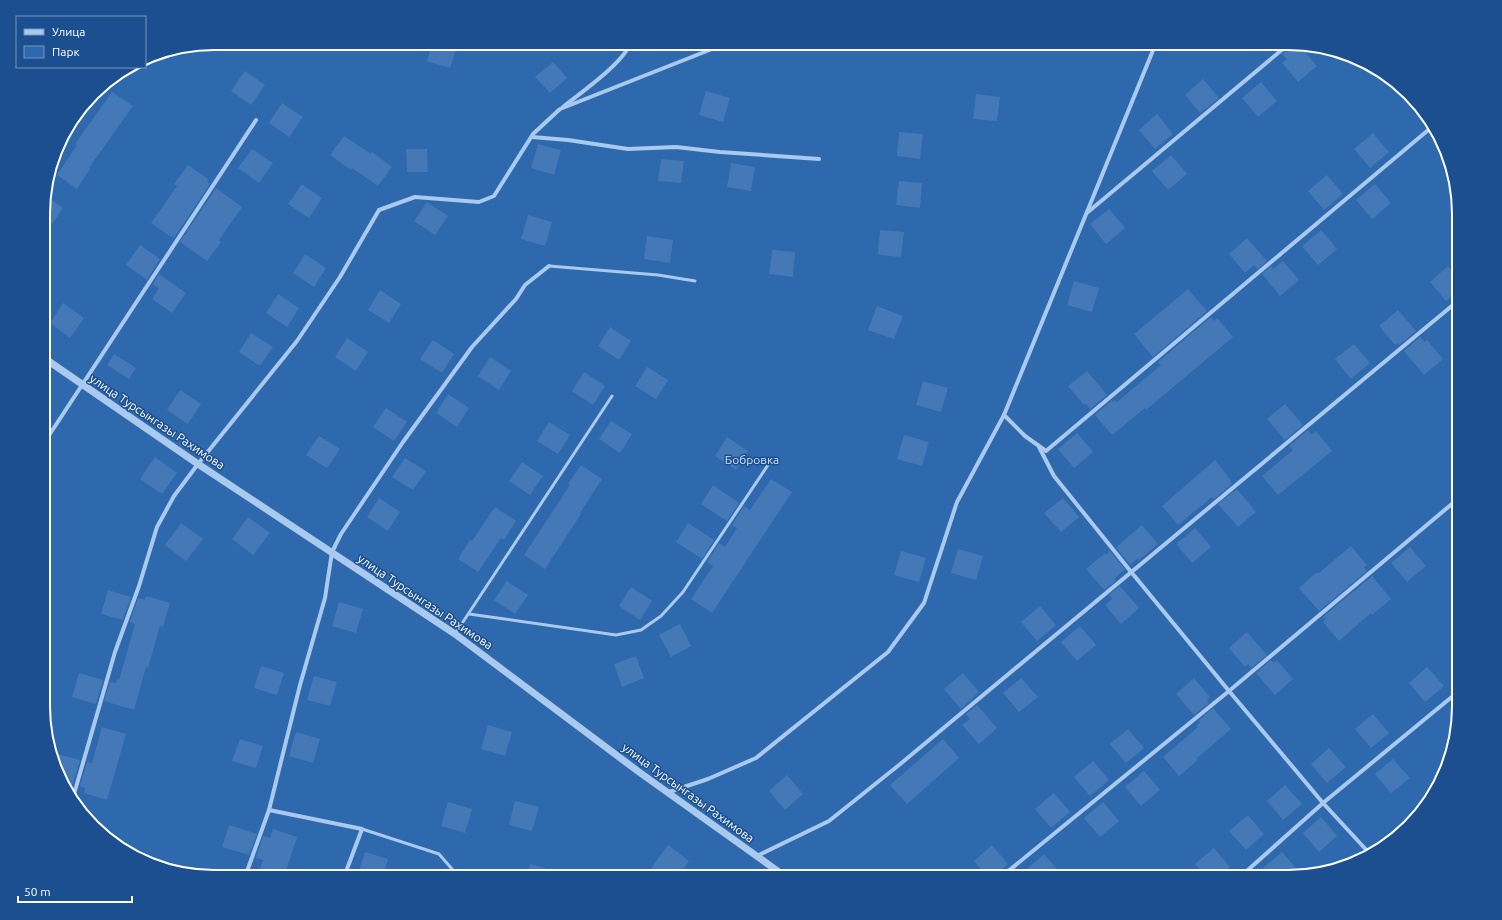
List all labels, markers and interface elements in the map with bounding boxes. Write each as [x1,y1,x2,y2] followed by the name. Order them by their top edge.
[16,16,146,68] legend
[52,25,85,38] text: Улица
[52,45,80,58] text: Парк
[87,372,227,472] street label: улица Турсынгазы Рахимова
[725,453,779,466] park label: Бобровка
[355,552,495,652] street label: улица Турсынгазы Рахимова
[620,740,757,845] street label: улица Турсынгазы Рахимова
[18,878,132,904] scale bar
[24,885,51,898] text: 50 m

